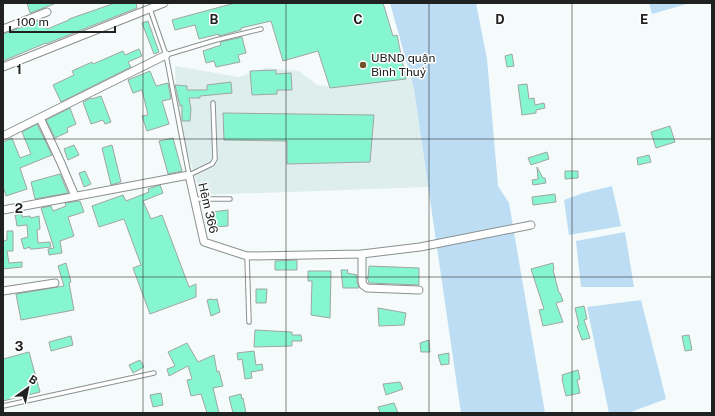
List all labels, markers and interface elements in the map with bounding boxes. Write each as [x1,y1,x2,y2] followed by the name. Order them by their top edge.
[10,8,115,34] scale bar
[210,12,219,27] text: B
[353,12,363,27] text: C
[495,12,505,27] text: D
[640,12,648,27] text: E
[16,15,49,29] text: 100 m
[371,51,435,79] place label: UBND quận Bình Thuỷ
[358,60,368,70] marker: UBND quận Bình Thuỷ
[16,62,22,77] text: 1
[195,181,221,235] street label: Hẽm 366
[15,201,23,216] text: 2
[15,339,24,354] text: 3
[8,368,48,408] north arrow
[27,373,40,387] text: B

